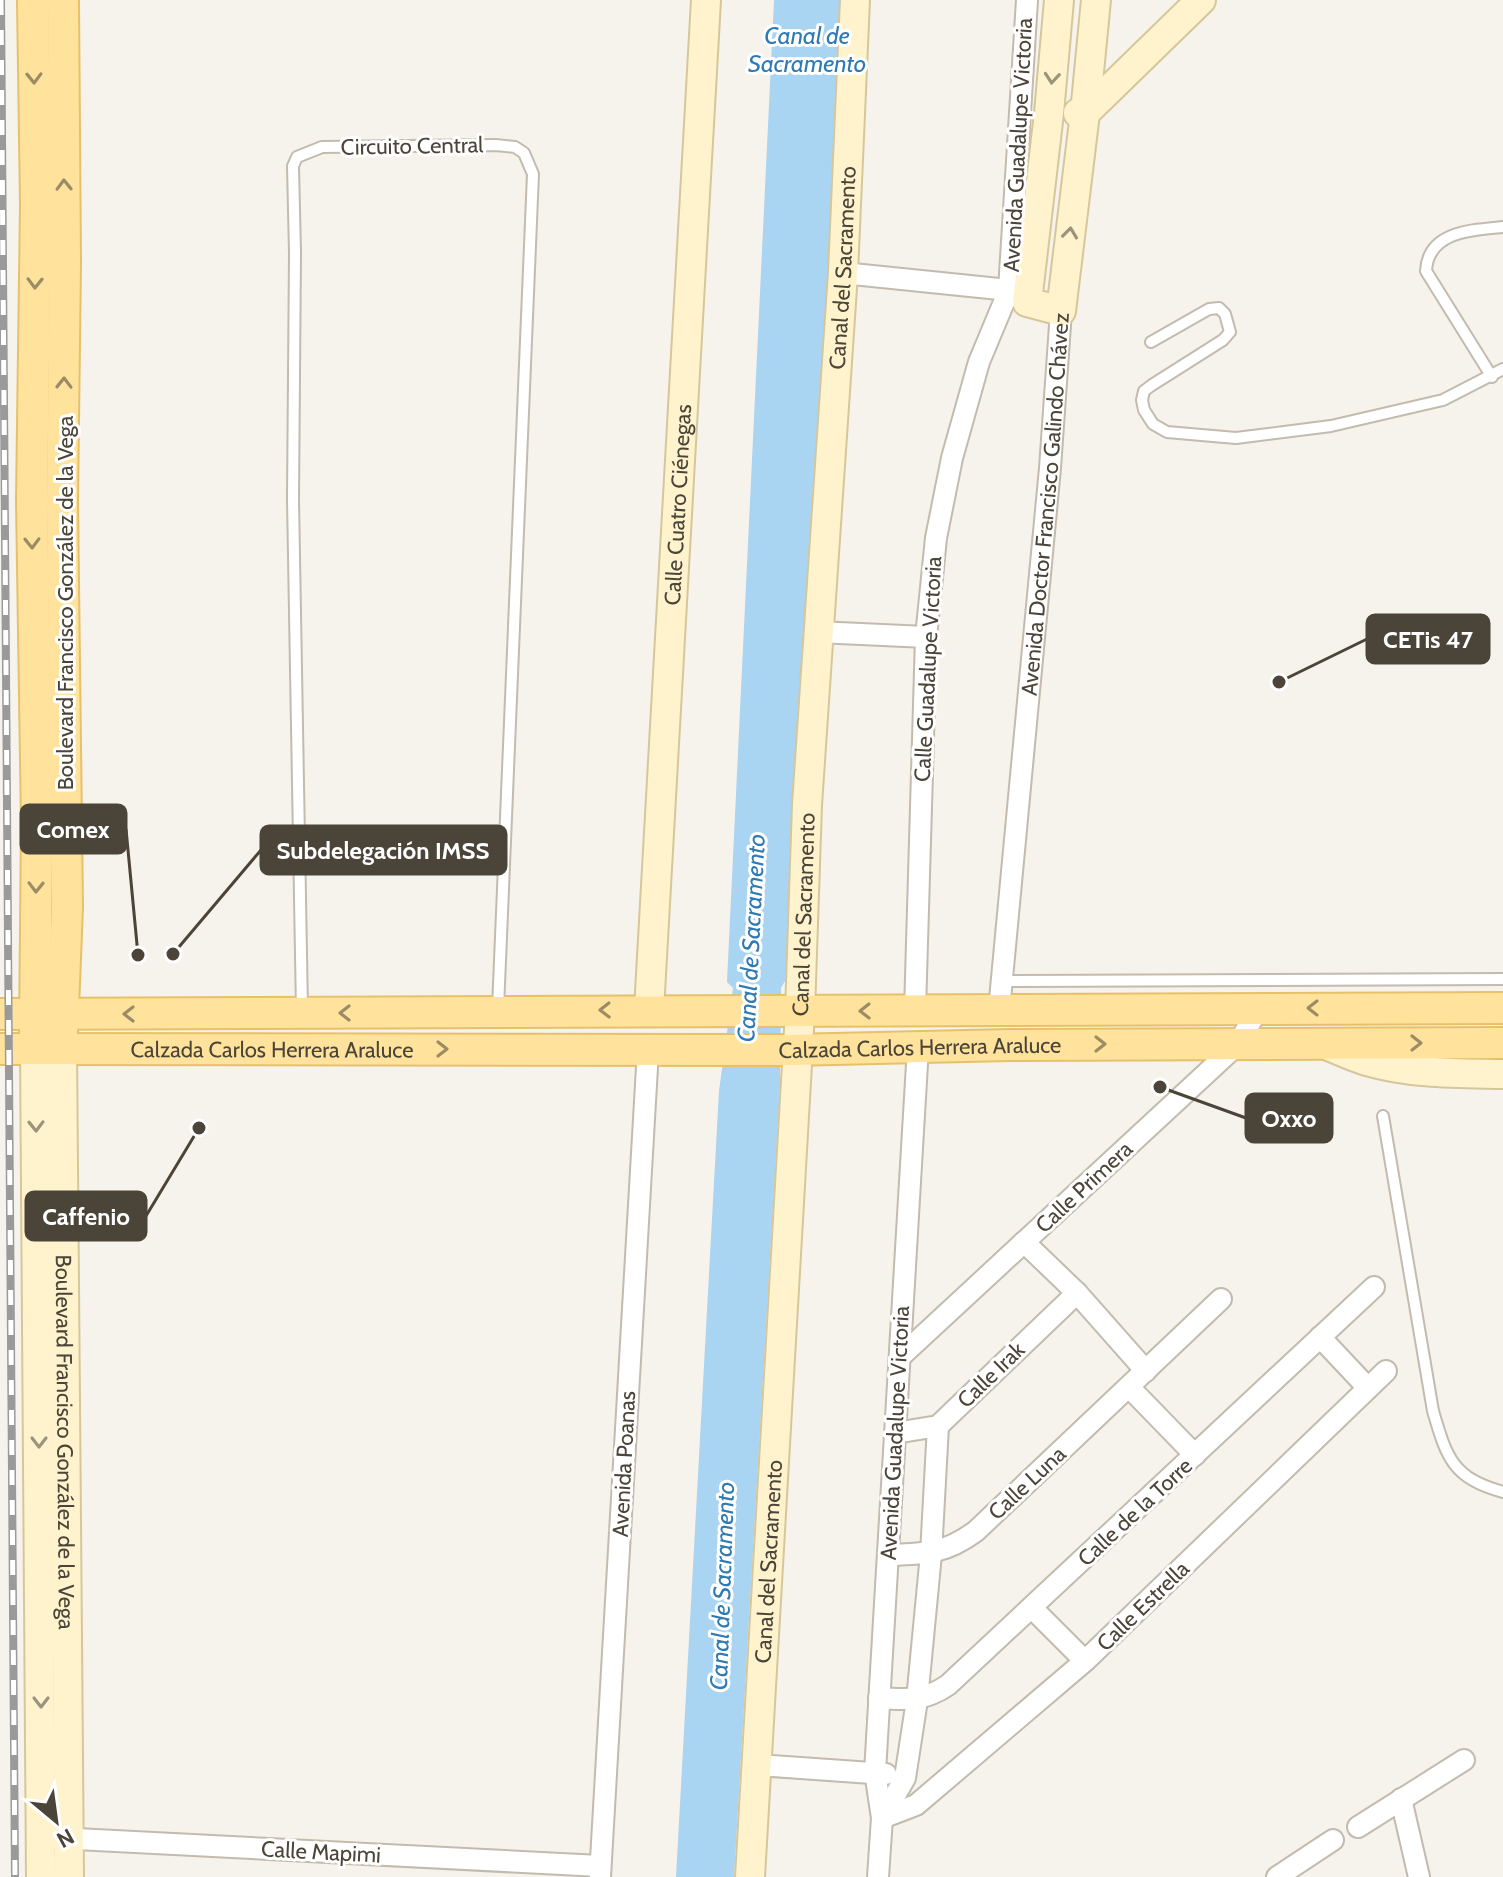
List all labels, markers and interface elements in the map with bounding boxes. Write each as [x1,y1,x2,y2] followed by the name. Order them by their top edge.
[998,17,1038,273] street label: Avenida Guadalupe Victoria
[748,21,866,78] water label: Canal de Sacramento
[25,72,43,85] one-way arrow
[1044,72,1061,85] one-way arrow
[340,131,484,161] street label: Circuito Central
[823,165,861,370] street label: Canal del Sacramento
[55,178,73,191] one-way arrow
[1062,227,1079,240] one-way arrow
[26,277,43,290] one-way arrow
[1015,312,1074,697] street label: Avenida Doctor Francisco Galindo Chávez
[55,376,72,389] one-way arrow
[658,404,697,606] street label: Calle Cuatro Ciénegas
[52,415,79,790] street label: Boulevard Francisco González de la Vega
[23,537,41,550] one-way arrow
[909,555,947,783] street label: Calle Guadalupe Victoria
[1367,615,1489,663] callout: CETis 47
[1383,625,1474,654] text: CETis 47
[21,805,126,853] callout: Comex
[786,812,820,1017] street label: Canal del Sacramento
[37,815,110,844] text: Comex
[261,826,506,874] callout: Subdelegación IMSS
[731,833,771,1043] water label: Canal de Sacramento
[277,836,489,865] text: Subdelegación IMSS
[27,881,45,894] one-way arrow
[1306,999,1319,1017] one-way arrow
[598,1001,611,1019] one-way arrow
[858,1002,871,1020] one-way arrow
[338,1004,351,1022] one-way arrow
[122,1005,135,1023] one-way arrow
[779,1031,1061,1064] street label: Calzada Carlos Herrera Araluce
[1410,1034,1423,1052] one-way arrow
[1094,1035,1107,1053] one-way arrow
[131,1036,413,1063] street label: Calzada Carlos Herrera Araluce
[436,1041,449,1058] one-way arrow
[1246,1094,1332,1142] callout: Oxxo
[1262,1104,1317,1133] text: Oxxo
[27,1120,45,1133] one-way arrow
[1030,1135,1138,1239] street label: Calle Primera
[26,1192,146,1240] callout: Caffenio
[42,1202,130,1231] text: Caffenio
[50,1254,80,1630] street label: Boulevard Francisco González de la Vega
[875,1305,915,1561] street label: Avenida Guadalupe Victoria
[952,1336,1030,1414] street label: Calle Irak
[607,1390,641,1538] street label: Avenida Poanas
[30,1436,48,1449] one-way arrow
[983,1440,1072,1526] street label: Calle Luna
[1072,1452,1198,1572] street label: Calle de la Torre
[749,1459,788,1664] street label: Canal del Sacramento
[704,1481,740,1691] water label: Canal de Sacramento
[1091,1555,1195,1657] street label: Calle Estrella
[32,1696,50,1709] one-way arrow
[16,1781,96,1861] north arrow
[52,1822,79,1854] text: N
[260,1835,382,1869] street label: Calle Mapimi

